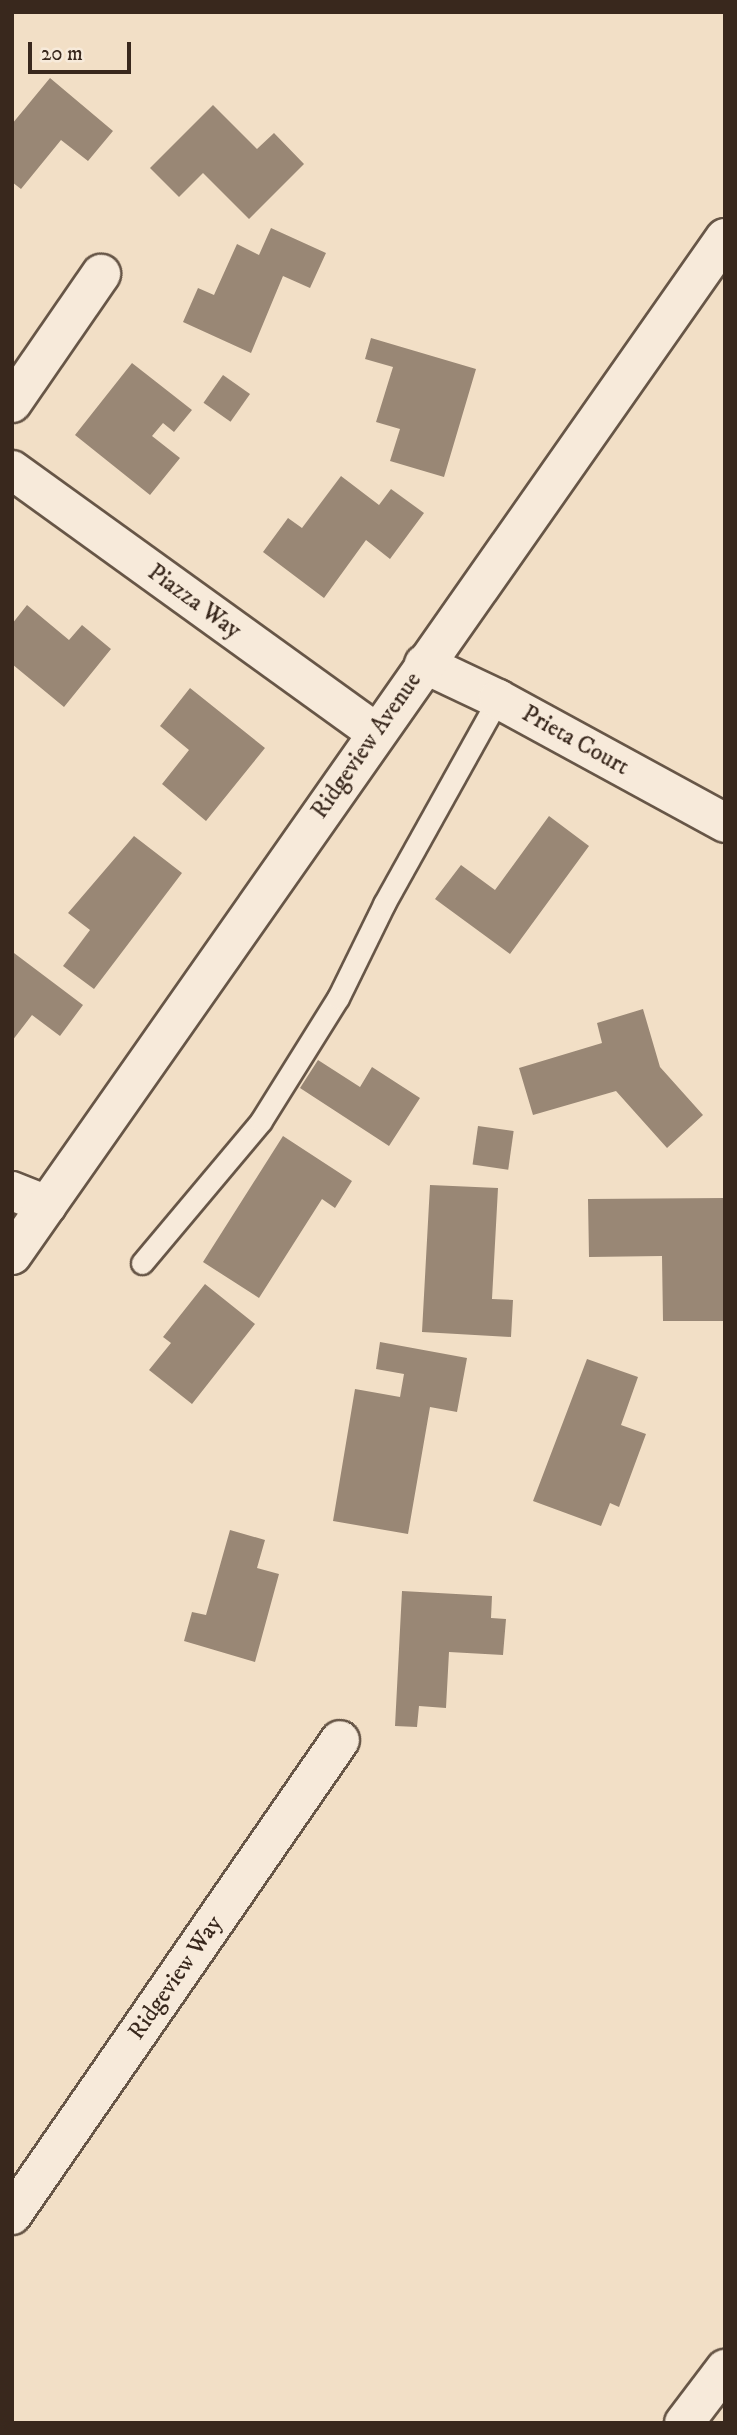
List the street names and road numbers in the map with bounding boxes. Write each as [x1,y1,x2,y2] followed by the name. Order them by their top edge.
[142,558,246,646] street label: Piazza Way
[306,667,428,825] street label: Ridgeview Avenue
[516,700,634,782] street label: Prieta Court
[123,1910,229,2046] street label: Ridgeview Way

